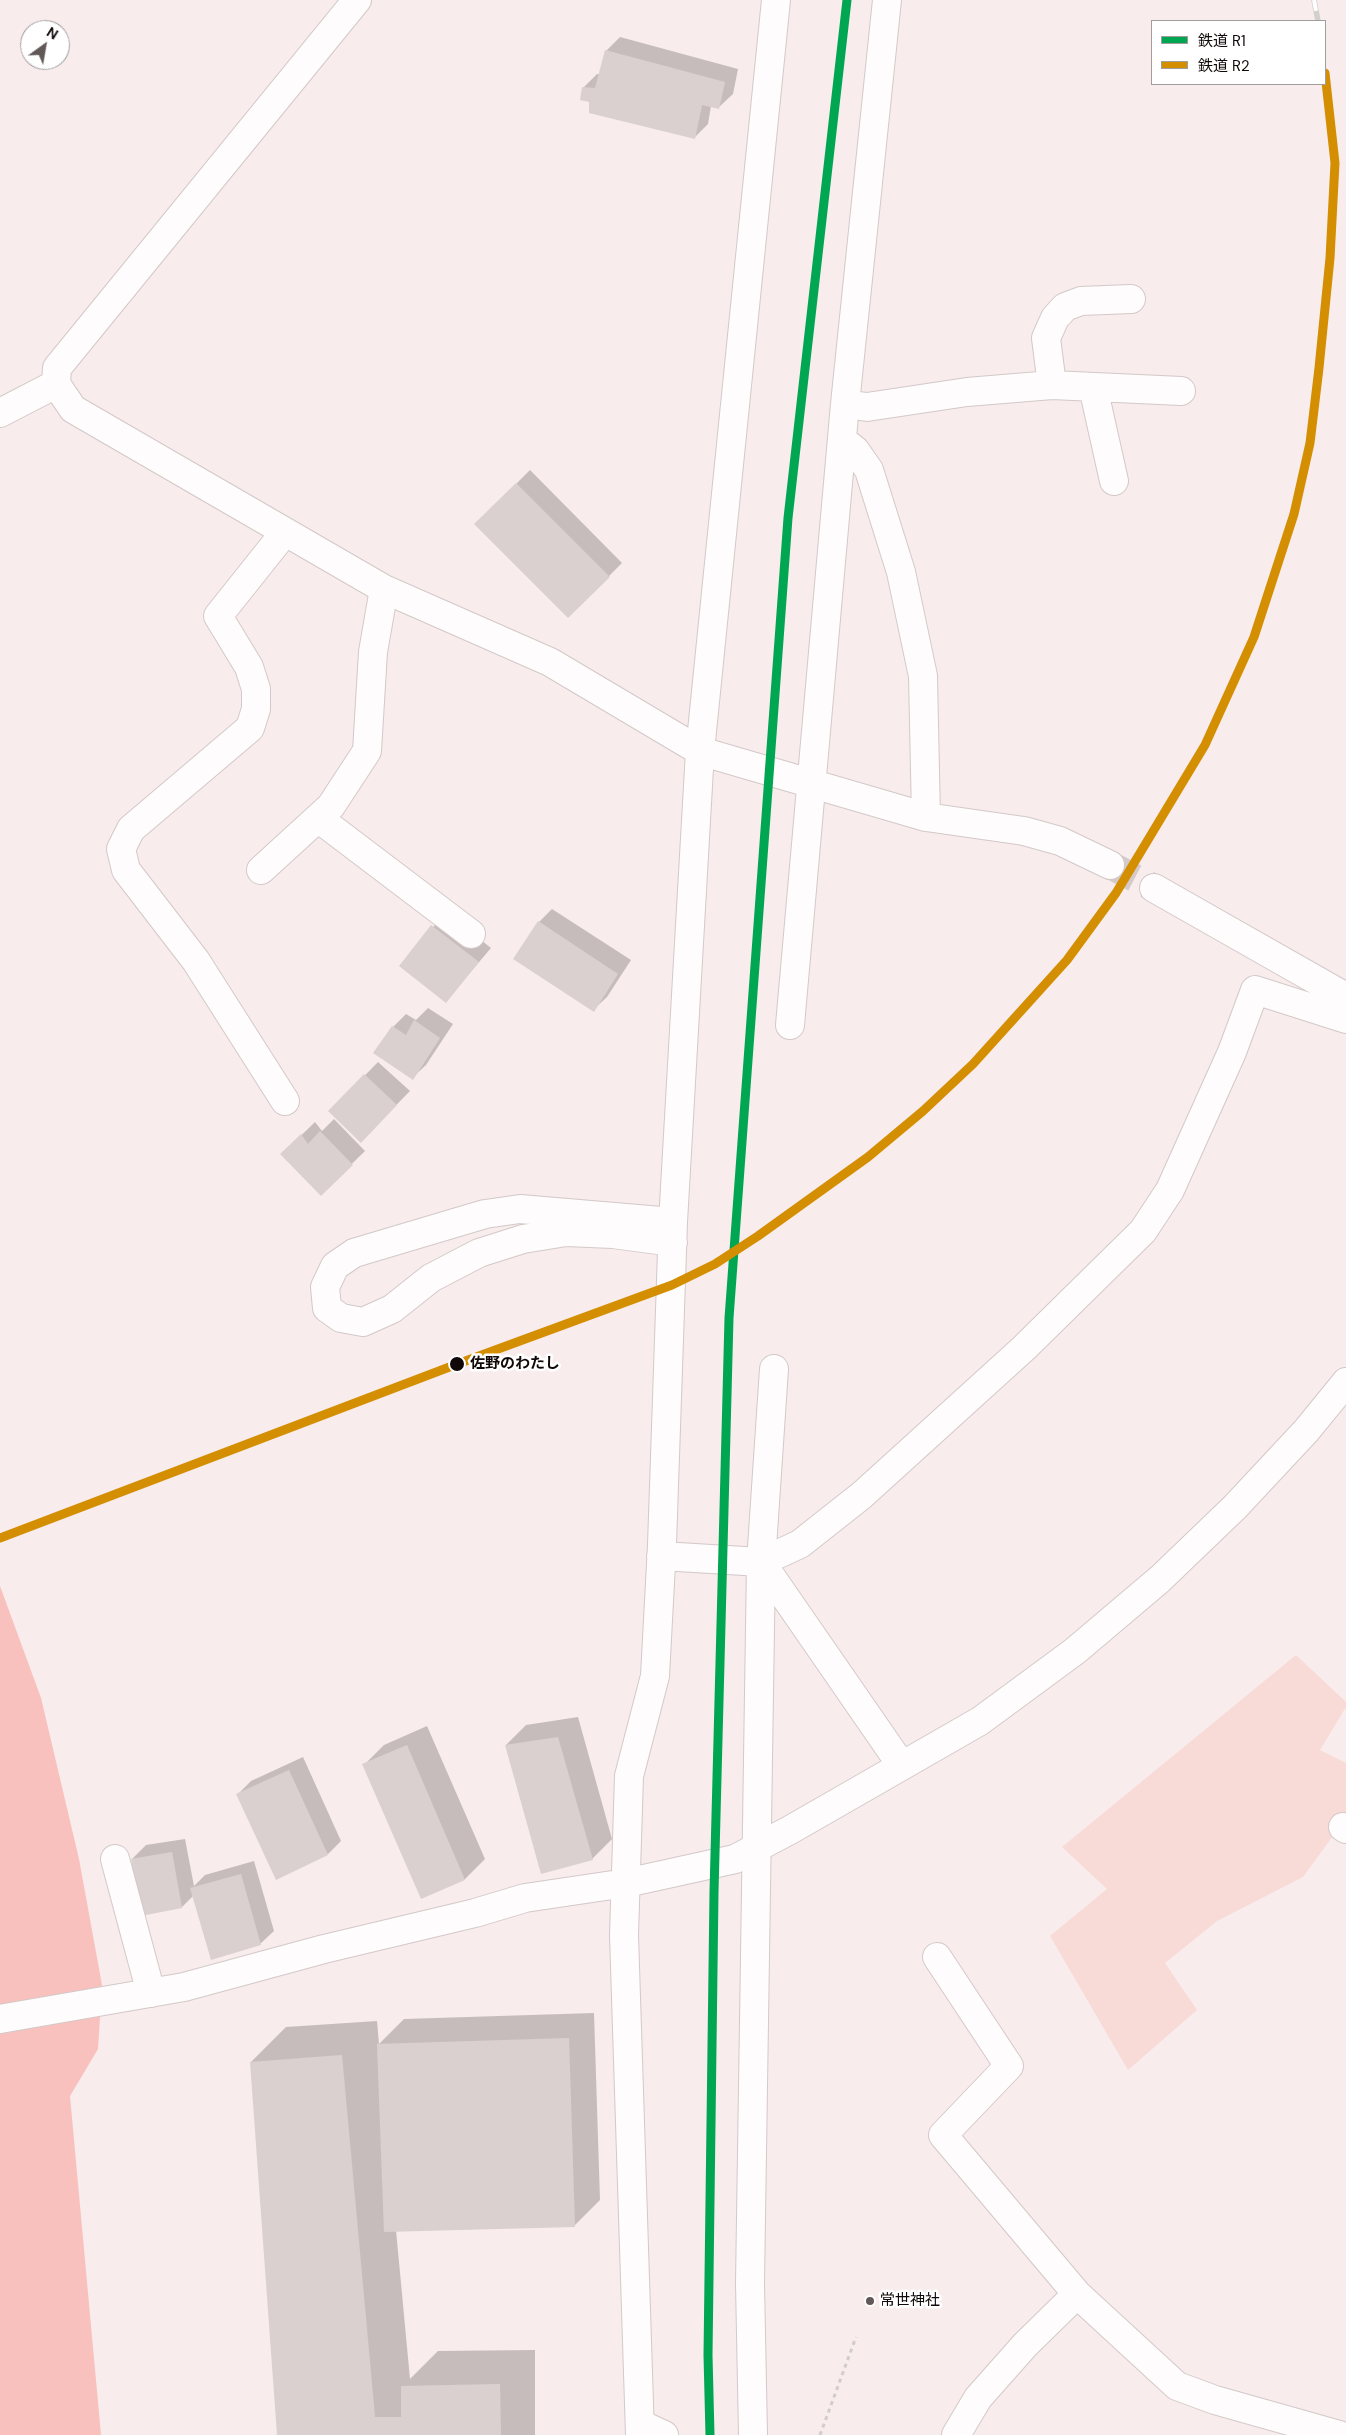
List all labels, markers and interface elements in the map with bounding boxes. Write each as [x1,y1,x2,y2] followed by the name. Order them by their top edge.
[20,20,70,70] north arrow
[1151,20,1326,85] legend
[43,23,62,43] text: N
[1198,31,1246,51] text: 鉄道 R1
[1198,56,1250,76] text: 鉄道 R2
[448,1355,466,1373] marker: 佐野のわたし
[470,1355,560,1373] place label: 佐野のわたし
[880,2292,940,2310] place label: 常世神社
[864,2295,876,2307] marker: 常世神社

